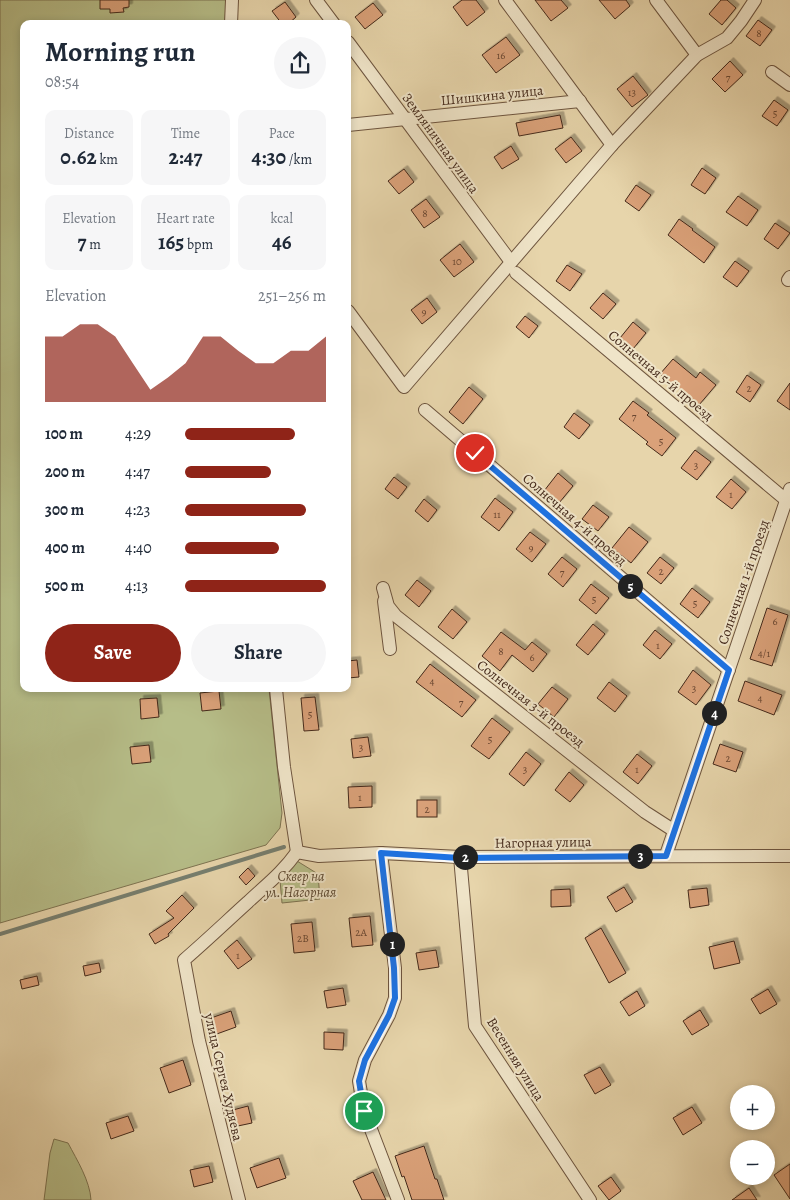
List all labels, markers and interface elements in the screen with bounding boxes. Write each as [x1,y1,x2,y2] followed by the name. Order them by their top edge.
[756,26,762,41] house number: 8
[45,33,195,71] text: Morning run
[274,37,326,89] button: share
[497,48,505,63] house number: 16
[726,70,731,85] house number: 7
[45,71,79,93] text: 08:54
[440,81,545,110] street label: Шишкина улица
[628,85,636,100] house number: 13
[398,89,484,198] street label: Земляничная улица
[773,106,778,121] house number: 5
[64,124,114,143] text: Distance
[171,124,200,143] text: Time
[269,124,295,143] text: Pace
[60,143,97,171] text: 0.62
[169,143,202,171] text: 2:47
[252,143,286,171] text: 4:30
[97,150,118,169] text: km
[286,150,312,169] text: /km
[422,206,428,221] house number: 8
[62,209,116,228] text: Elevation
[156,209,215,228] text: Heart rate
[271,209,293,228] text: kcal
[77,228,86,256] text: 7
[158,228,184,256] text: 165
[272,228,292,256] text: 46
[86,235,101,254] text: m
[184,235,213,254] text: bpm
[452,254,462,269] house number: 10
[45,285,106,307] text: Elevation
[258,285,326,307] text: 251–256 m
[421,304,427,319] house number: 9
[604,326,717,425] street label: Солнечная 5-й проезд
[746,381,752,396] house number: 2
[632,409,637,424] house number: 7
[45,423,83,445] text: 100 m
[125,423,151,445] text: 4:29
[454,432,496,474] pin
[659,434,664,449] house number: 5
[461,439,489,467] icon: check
[694,458,698,473] house number: 3
[45,461,85,483] text: 200 m
[125,461,150,483] text: 4:47
[519,469,631,570] street label: Солнечная 4-й проезд
[729,487,733,502] house number: 1
[45,499,84,521] text: 300 m
[125,499,150,521] text: 4:23
[493,507,501,522] house number: 11
[713,517,774,647] street label: Солнечная 1-й проезд
[45,537,85,559] text: 400 m
[125,537,152,559] text: 4:40
[528,540,534,555] house number: 9
[658,564,664,579] house number: 2
[560,565,565,580] house number: 7
[618,574,642,598] pin: 5
[45,575,84,597] text: 500 m
[125,575,148,597] text: 4:13
[628,577,633,596] text: 5
[592,592,597,607] house number: 5
[693,596,698,611] house number: 5
[772,614,778,629] house number: 6
[45,624,181,682] button: Save
[191,624,326,682] button: Share
[656,638,660,653] house number: 1
[498,644,504,659] house number: 8
[758,646,770,661] house number: 4/1
[529,650,535,665] house number: 6
[473,655,589,751] street label: Солнечная 3-й проезд
[430,674,435,689] house number: 4
[692,681,696,696] house number: 3
[758,691,763,706] house number: 4
[459,695,464,710] house number: 7
[702,700,726,726] pin: 4
[711,704,718,723] text: 4
[308,707,313,722] house number: 5
[488,732,493,747] house number: 5
[359,740,363,755] house number: 3
[725,751,731,766] house number: 2
[523,762,527,777] house number: 3
[635,762,639,777] house number: 1
[358,790,362,805] house number: 1
[424,802,430,817] house number: 2
[494,832,592,853] street label: Нагорная улица
[452,844,478,870] pin: 2
[628,844,652,868] pin: 3
[637,847,644,866] text: 3
[462,848,469,867] text: 2
[264,867,336,902] park label: Сквер на ул. Нагорная
[355,925,367,940] house number: 2А
[297,931,309,946] house number: 2В
[380,932,404,956] pin: 1
[390,935,395,954] text: 1
[236,948,240,963] house number: 1
[199,1010,248,1143] street label: улица Сергея Худяева
[482,1014,549,1105] street label: Весенняя улица
[730,1085,775,1185] map controls
[730,1085,775,1130] button: +
[343,1090,385,1132] pin
[350,1097,378,1125] icon: arrive
[730,1140,775,1185] button: −

